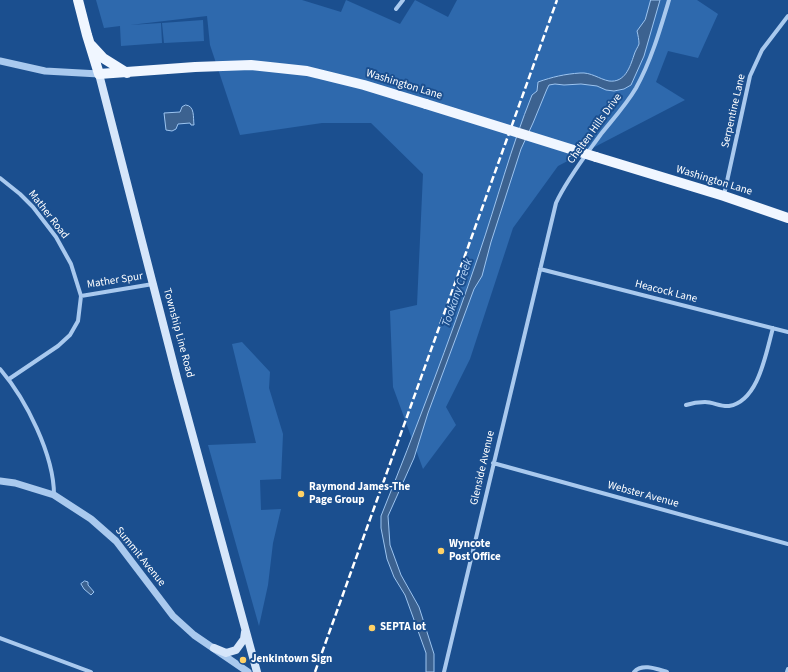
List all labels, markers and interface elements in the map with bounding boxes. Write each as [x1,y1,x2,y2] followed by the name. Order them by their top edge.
[364,67,444,103] street label: Washington Lane
[719,73,749,149] street label: Serpentine Lane
[565,91,625,167] street label: Chelten Hills Drive
[674,163,754,199] street label: Washington Lane
[25,188,71,242] street label: Mather Road
[440,257,476,329] water label: Tookany Creek
[86,270,144,292] street label: Mather Spur
[633,278,699,306] street label: Heacock Lane
[160,287,196,379] street label: Township Line Road
[468,429,498,507] street label: Glenside Avenue
[606,479,680,511] street label: Webster Avenue
[309,481,410,507] place label: Raymond James-The Page Group
[296,489,306,499] marker: Raymond James-The Page Group
[112,525,168,589] street label: Summit Avenue
[449,538,501,564] place label: Wyncote Post Office
[436,546,446,556] marker: Wyncote Post Office
[380,621,426,635] place label: SEPTA lot
[367,623,377,633] marker: SEPTA lot
[251,653,332,667] place label: Jenkintown Sign
[238,655,248,665] marker: Jenkintown Sign

